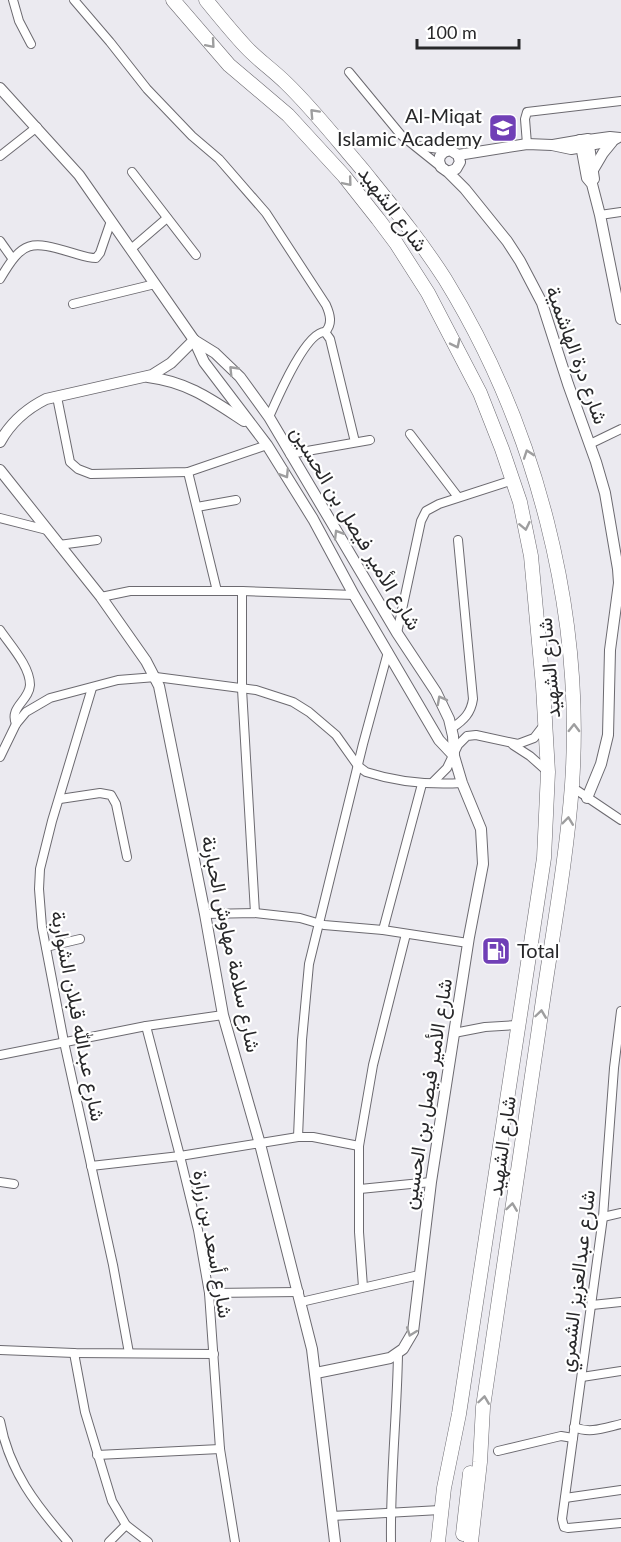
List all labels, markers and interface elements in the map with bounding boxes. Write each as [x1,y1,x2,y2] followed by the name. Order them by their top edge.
[417,12,519,50] scale bar
[426,21,477,43] text: 100 m
[204,37,215,48] one-way arrow
[337,103,483,150] place label: Al-Miqat Islamic Academy
[311,110,322,121] one-way arrow
[487,112,519,144] school or university icon: Al-Miqat Islamic Academy
[352,161,434,258] street label: شارع الشهيد
[341,175,352,186] one-way arrow
[539,282,614,428] street label: شارع درة الهاشمية
[449,337,460,348] one-way arrow
[230,367,241,378] one-way arrow
[284,421,427,635] street label: شارع الأمير فيصل بن الحسين
[522,449,535,460] one-way arrow
[278,468,290,478] one-way arrow
[518,520,531,530] one-way arrow
[334,530,346,540] one-way arrow
[532,617,567,719] street label: شارع الشهيد
[437,696,448,706] one-way arrow
[568,724,580,733] one-way arrow
[561,817,573,826] one-way arrow
[194,833,267,1055] street label: شارع سلامة مهاوش الحبارنة
[44,909,111,1124] street label: شارع عبدالله قبلان الشواربة
[480,935,512,967] fuel station icon: Total
[517,938,559,962] place label: Total
[396,977,459,1212] street label: شارع الأمير فيصل بن الحسين
[534,1010,546,1019] one-way arrow
[482,1094,523,1198] street label: شارع الشهيد
[186,1168,239,1320] street label: شارع أسعد بن زرارة
[553,1188,605,1374] street label: شارع عبدالعزيز الشمري
[506,1203,518,1212] one-way arrow
[406,1326,419,1337] one-way arrow
[478,1396,490,1405] one-way arrow

